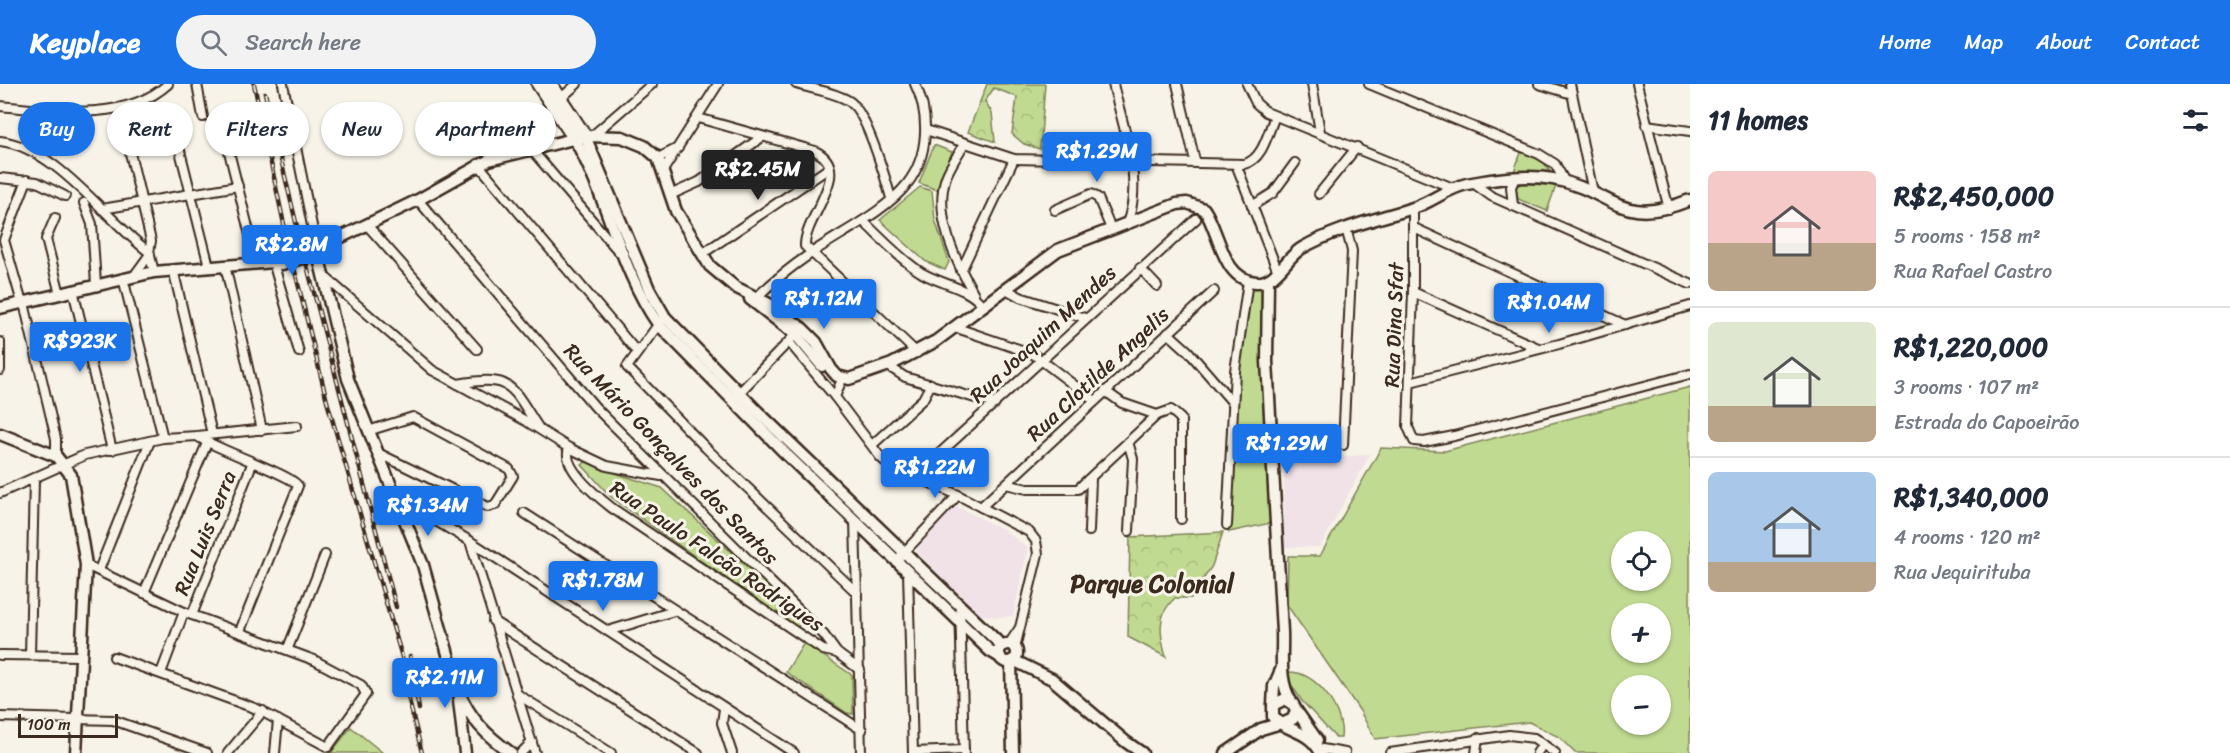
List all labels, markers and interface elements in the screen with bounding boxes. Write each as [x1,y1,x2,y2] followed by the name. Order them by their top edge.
[176,15,596,69] search box
[30,18,140,67] text: Keyplace
[245,23,361,62] text: Search here
[1879,23,1931,61] text: Home
[1964,23,2003,61] text: Map
[2036,23,2093,61] text: About
[2126,23,2200,61] text: Contact
[197,26,230,59] icon: search
[1708,97,1808,143] text: 11 homes
[18,102,95,156] chip: Buy
[107,102,193,156] chip: Rent
[205,102,309,156] chip: Filters
[321,102,403,156] chip: New
[415,102,556,156] chip: Apartment
[2179,104,2212,137] icon: filters
[1042,132,1152,183] pin: R$1.29M
[1056,134,1138,169] text: R$1.29M
[703,150,813,201] pin: R$2.45M
[716,152,801,187] text: R$2.45M
[1894,173,2054,219] text: R$2,450,000
[1756,195,1828,267] icon: home
[1894,219,2041,254] text: 5 rooms · 158 m²
[243,225,341,276] pin: R$2.8M
[256,227,328,262] text: R$2.8M
[1894,254,2052,289] text: Rua Rafael Castro
[960,255,1126,413] street label: Rua Joaquim Mendes
[1373,260,1415,388] street label: Rua Dina Sfat
[769,279,879,330] pin: R$1.12M
[785,281,863,316] text: R$1.12M
[1494,283,1604,334] pin: R$1.04M
[1508,285,1590,320] text: R$1.04M
[1017,297,1179,451] street label: Rua Clotilde Angelis
[31,322,129,373] pin: R$923K
[44,324,116,359] text: R$923K
[1894,324,2048,370] text: R$1,220,000
[554,334,788,574] street label: Rua Mário Gonçalves dos Santos
[1756,346,1828,418] icon: home
[1894,370,2039,405] text: 3 rooms · 107 m²
[1894,405,2080,440] text: Estrada do Capoeirão
[1232,424,1342,475] pin: R$1.29M
[1246,426,1328,461] text: R$1.29M
[880,448,990,499] pin: R$1.22M
[895,450,975,485] text: R$1.22M
[163,464,247,601] street label: Rua Luis Serra
[602,470,833,643] street label: Rua Paulo Falcão Rodrigues
[1894,474,2049,520] text: R$1,340,000
[373,486,483,537] pin: R$1.34M
[388,488,468,523] text: R$1.34M
[1756,496,1828,568] icon: home
[1894,520,2041,555] text: 4 rooms · 120 m²
[1611,531,1671,735] map controls
[1611,531,1671,591] button: locate
[1894,555,2031,590] text: Rua Jequirituba
[548,561,658,612] pin: R$1.78M
[563,563,643,598] text: R$1.78M
[1070,563,1235,605] district label: Parque Colonial
[1611,603,1671,663] button: +
[390,658,500,709] pin: R$2.11M
[406,660,484,695] text: R$2.11M
[1611,675,1671,735] button: −
[27,710,71,739] text: 100 m
[18,711,118,738] scale bar

